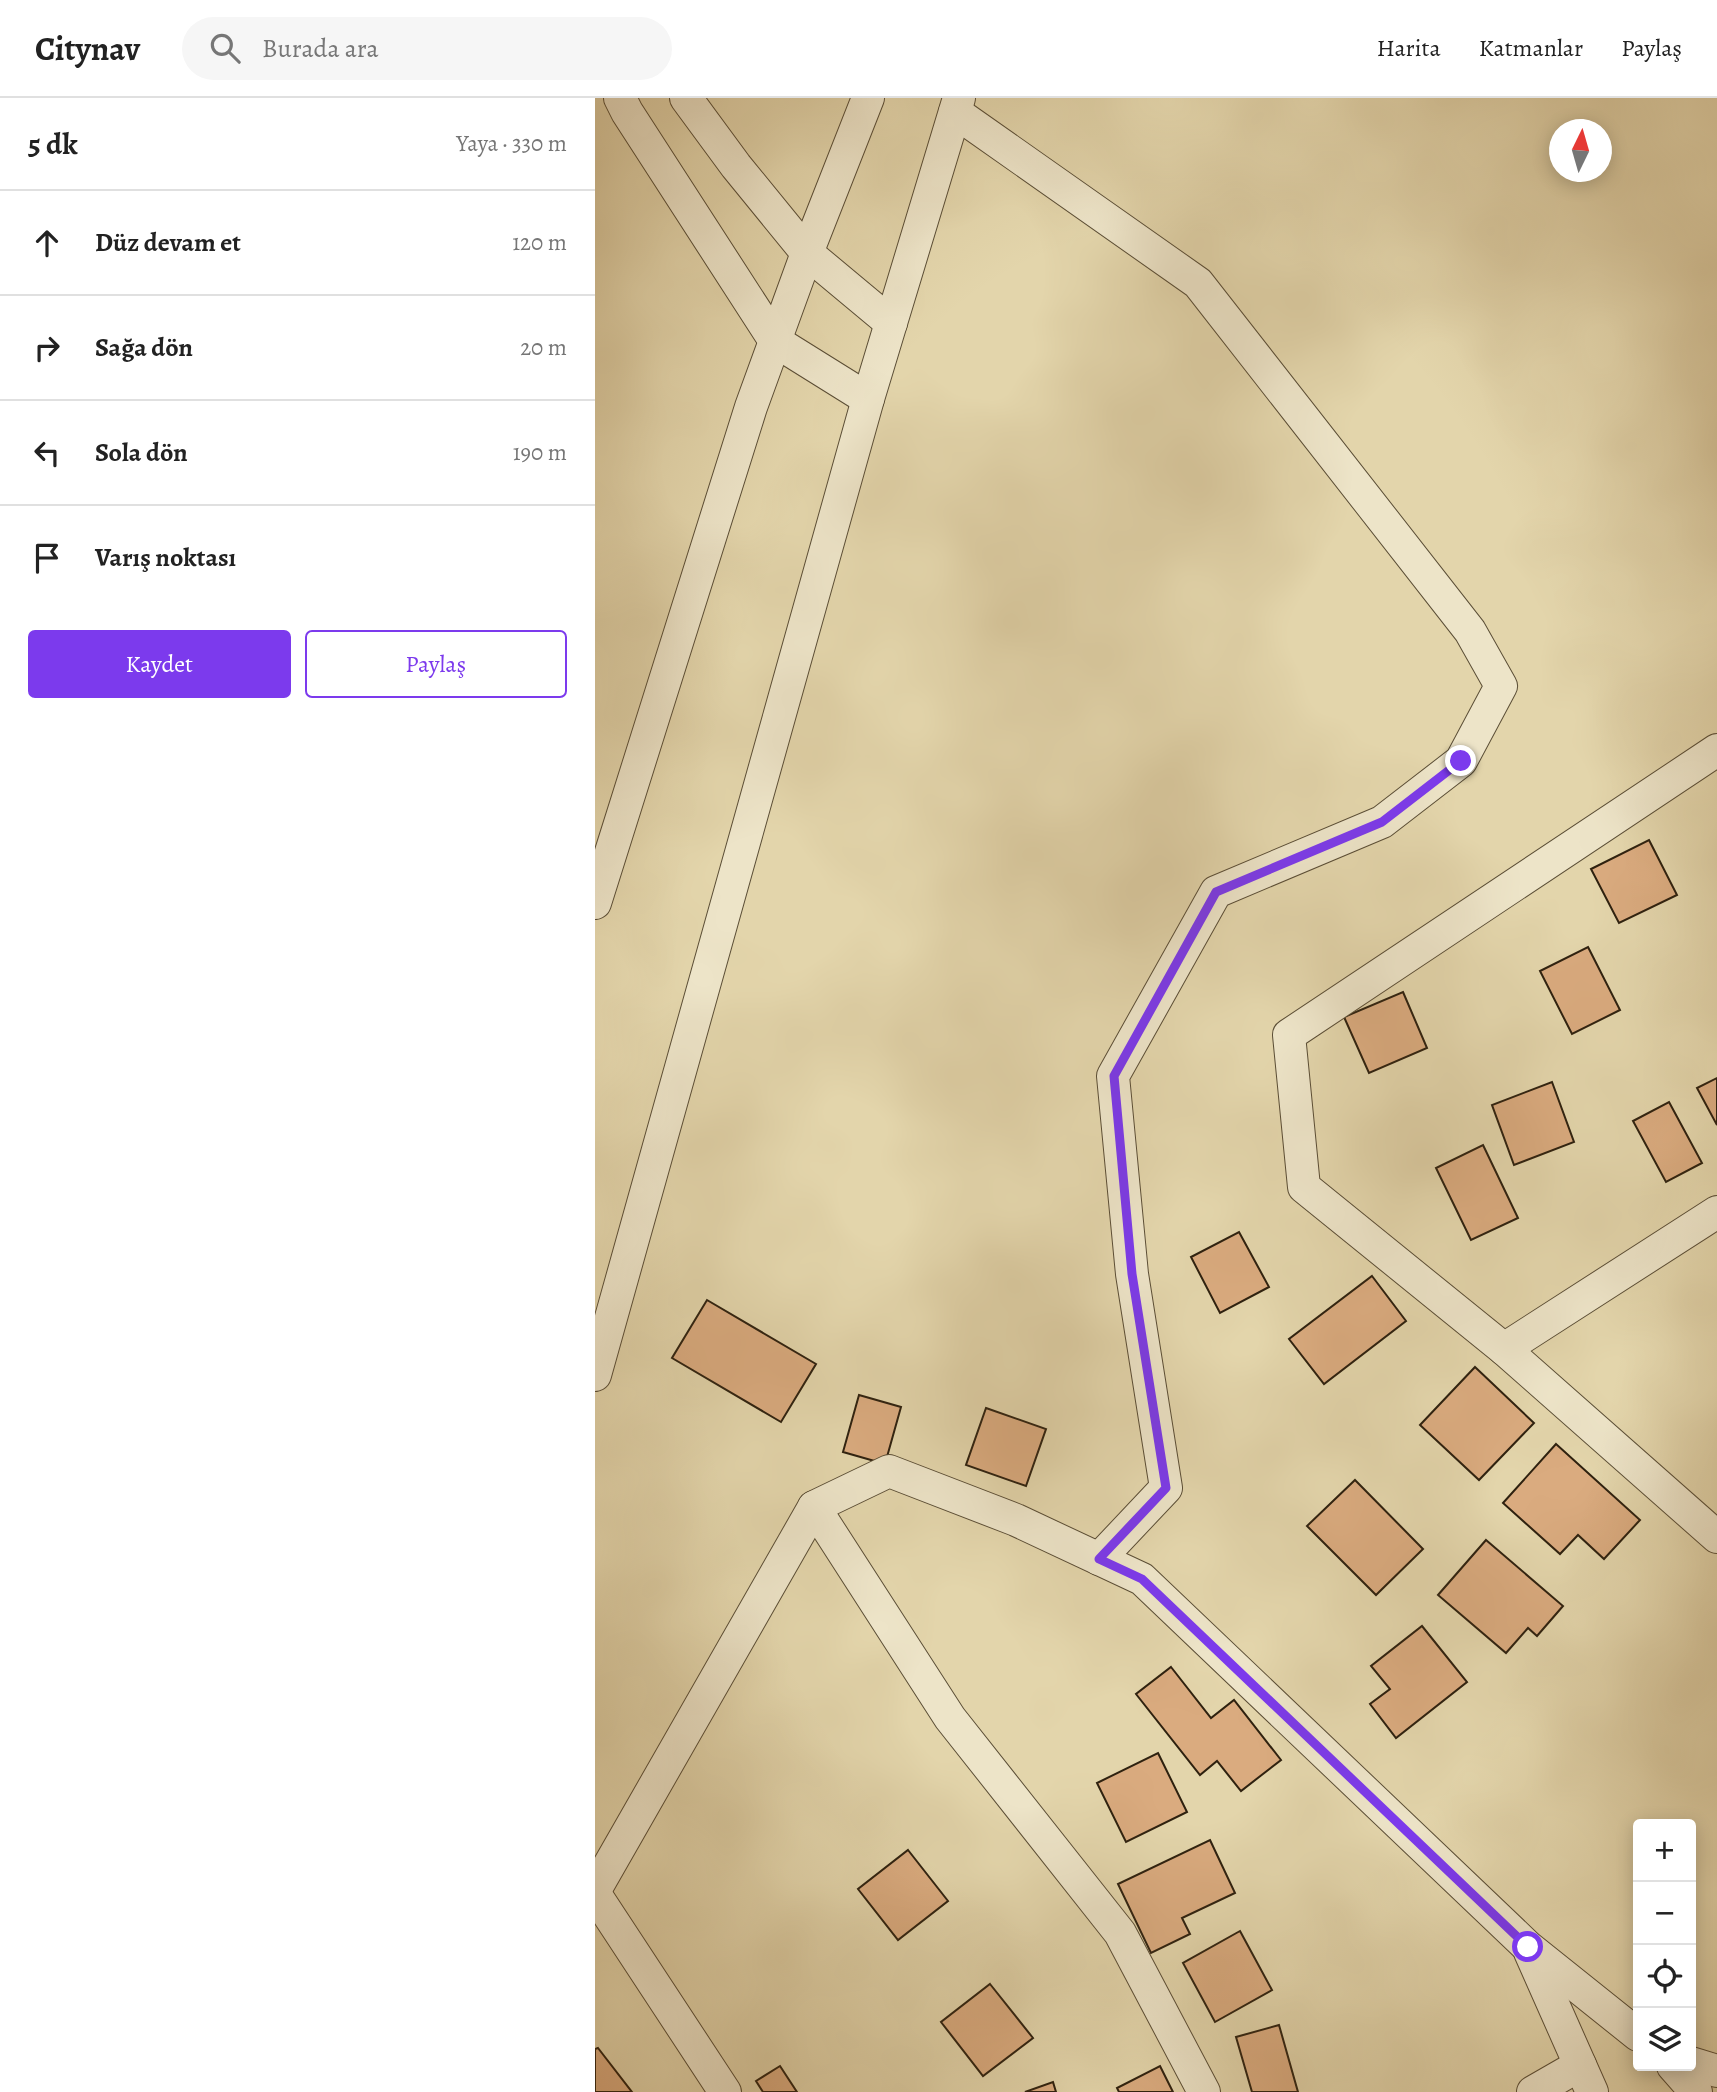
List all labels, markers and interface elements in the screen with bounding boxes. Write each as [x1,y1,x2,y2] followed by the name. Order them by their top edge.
[182,17,672,80] search box
[35,26,140,71] text: Citynav
[206,29,244,67] icon: search
[262,31,379,66] text: Burada ara
[1377,32,1441,64] text: Harita
[1479,32,1583,64] text: Katmanlar
[1621,32,1682,64] text: Paylaş
[1549,119,1612,182] north arrow
[28,124,78,164] text: 5 dk
[456,128,567,159] text: Yaya · 330 m
[28,224,66,262] icon: ahead
[95,225,241,260] text: Düz devam et
[512,227,567,258] text: 120 m
[28,329,66,367] icon: right
[95,330,193,365] text: Sağa dön
[520,332,567,363] text: 20 m
[28,434,66,472] icon: left
[95,435,188,470] text: Sola dön
[513,437,567,468] text: 190 m
[28,539,66,577] icon: arrive
[95,540,236,575] text: Varış noktası
[28,630,291,698] button: Kaydet
[305,630,567,698] button: Paylaş
[1445,745,1476,776] route end
[1633,1819,1696,2071] map controls
[1633,1819,1696,1882] button: +
[1633,1882,1696,1945] button: −
[1512,1931,1543,1962] route start
[1633,1945,1696,2008] button: locate
[1633,2008,1696,2071] button: layers

